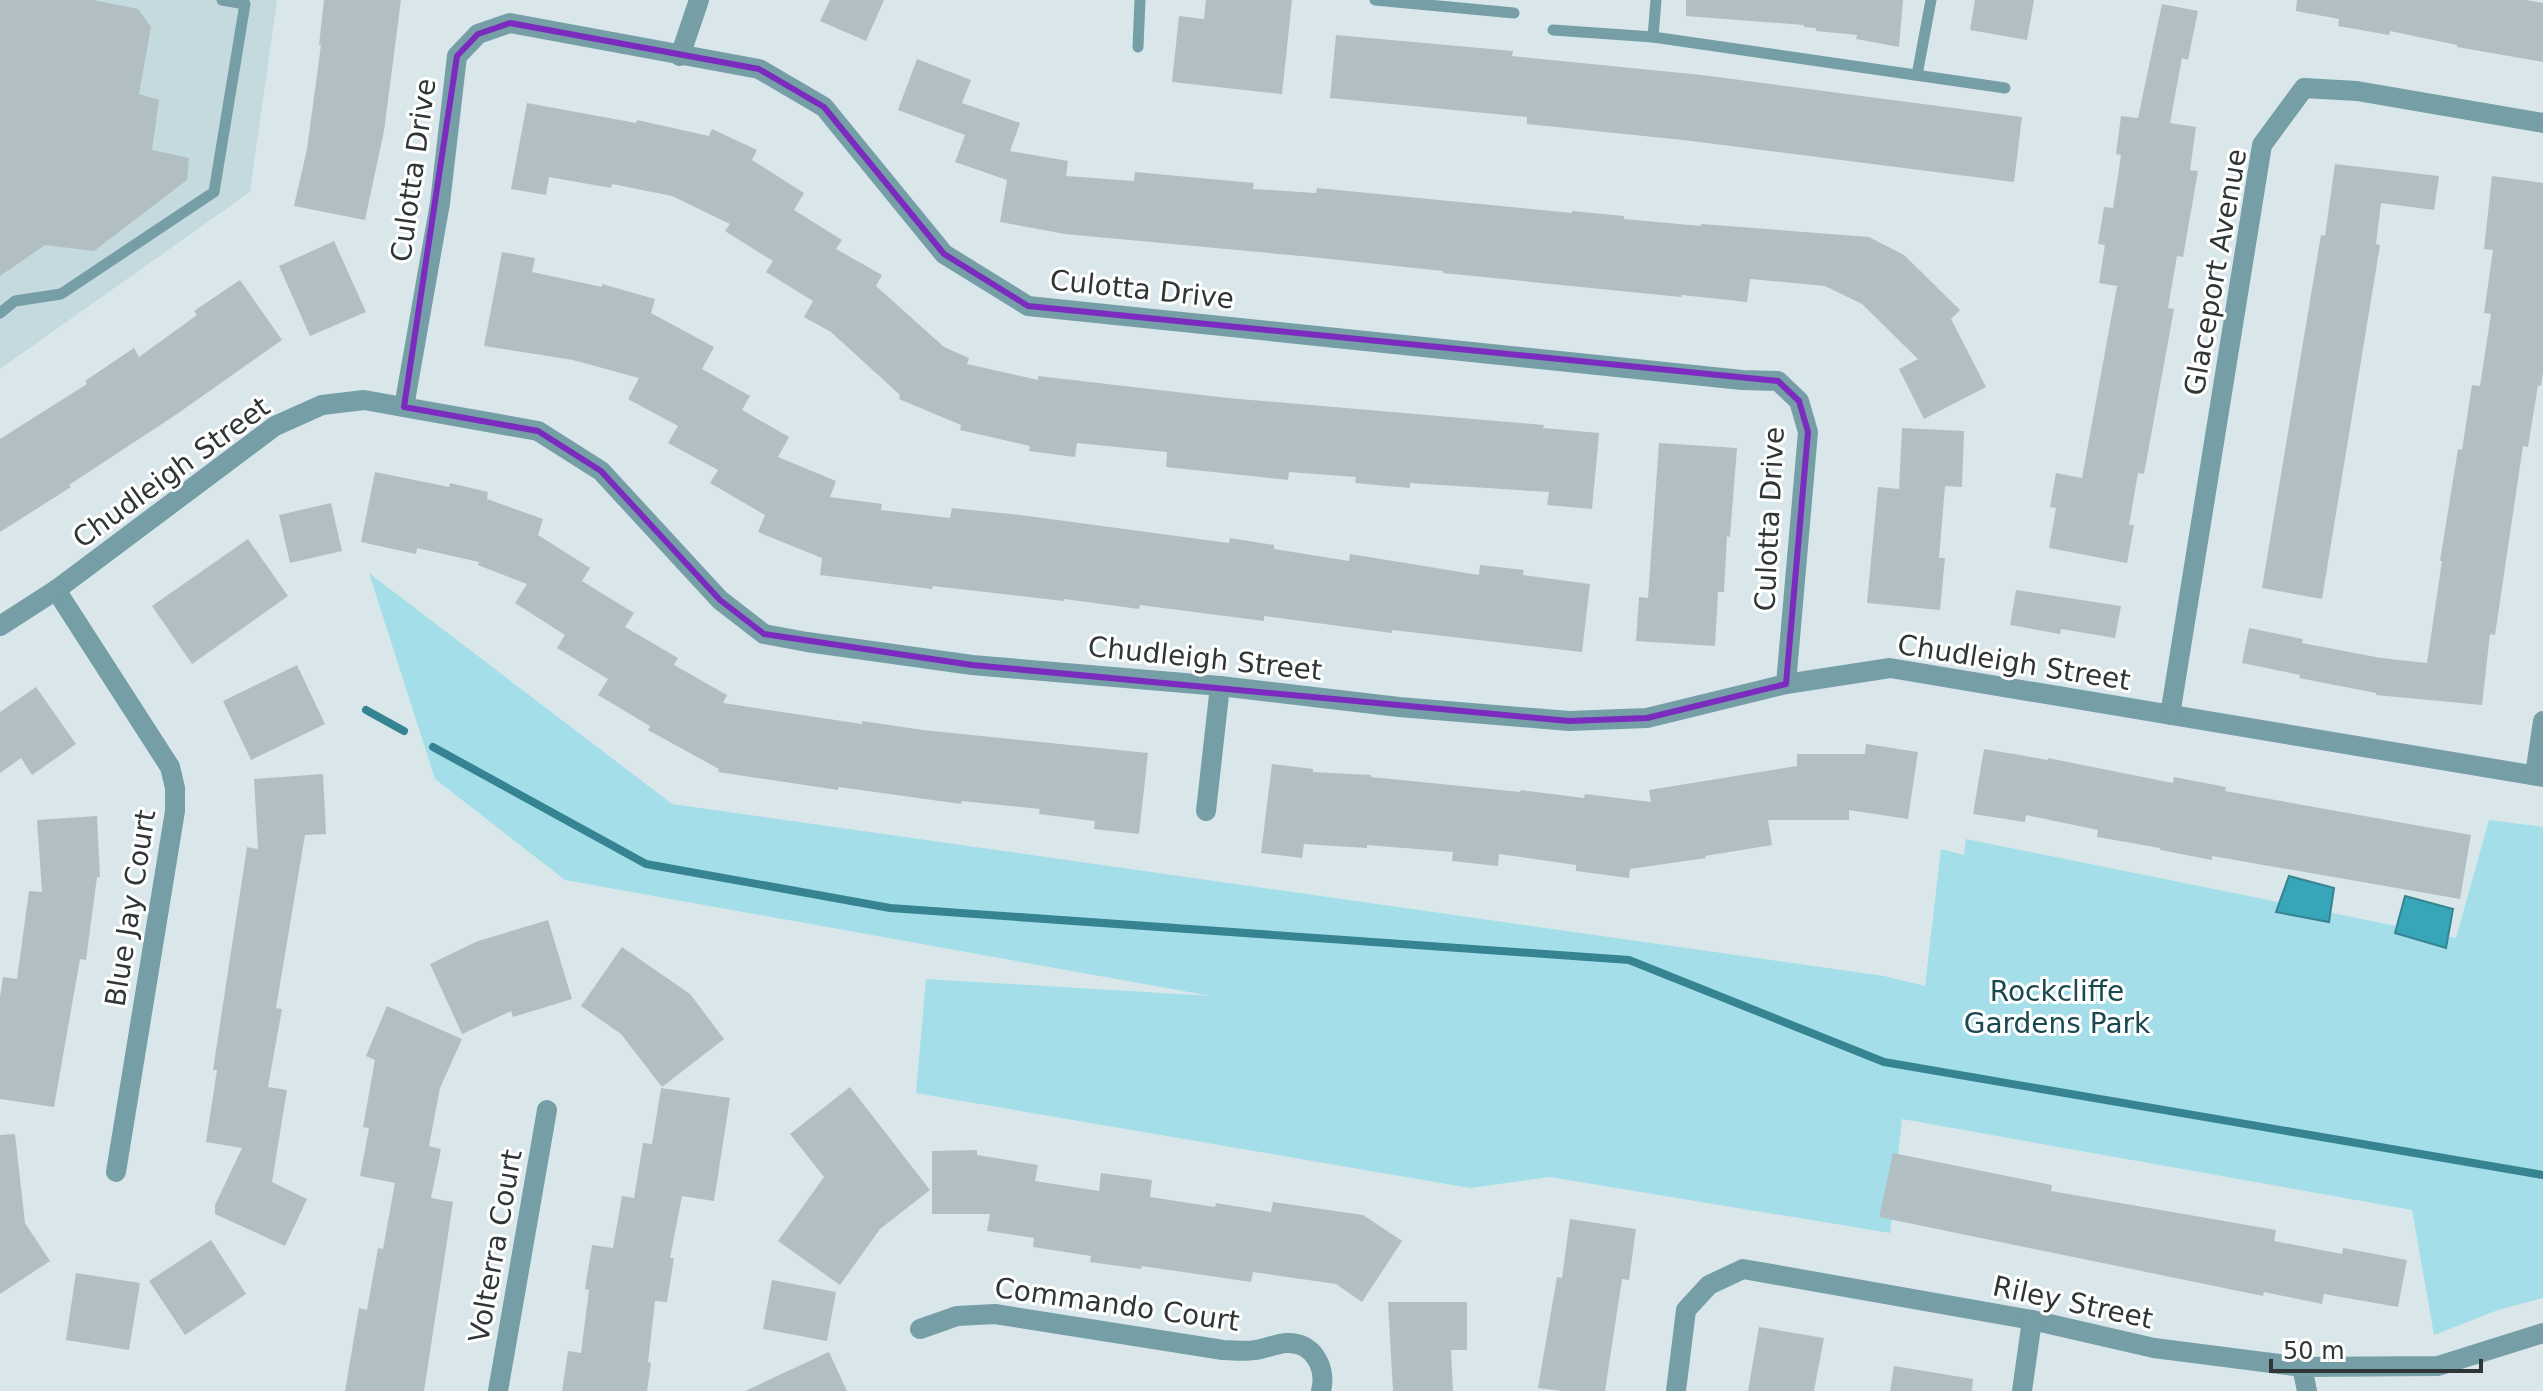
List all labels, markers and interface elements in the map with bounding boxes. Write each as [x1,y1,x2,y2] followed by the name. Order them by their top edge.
[384,76,443,264] street label: Culotta Drive
[2178,146,2253,398] street label: Glaceport Avenue
[1048,263,1236,316] street label: Culotta Drive
[66,390,276,555] street label: Chudleigh Street
[1748,426,1791,612] street label: Culotta Drive
[1895,628,2133,697] street label: Chudleigh Street
[1086,630,1324,687] street label: Chudleigh Street
[99,807,162,1009] street label: Blue Jay Court
[1964,975,2151,1040] park label: Rockcliffe Gardens Park
[462,1147,529,1345] street label: Volterra Court
[1990,1269,2156,1336] street label: Riley Street
[992,1271,1241,1338] street label: Commando Court
[2271,1323,2481,1373] scale bar
[2283,1337,2345,1365] text: 50 m

